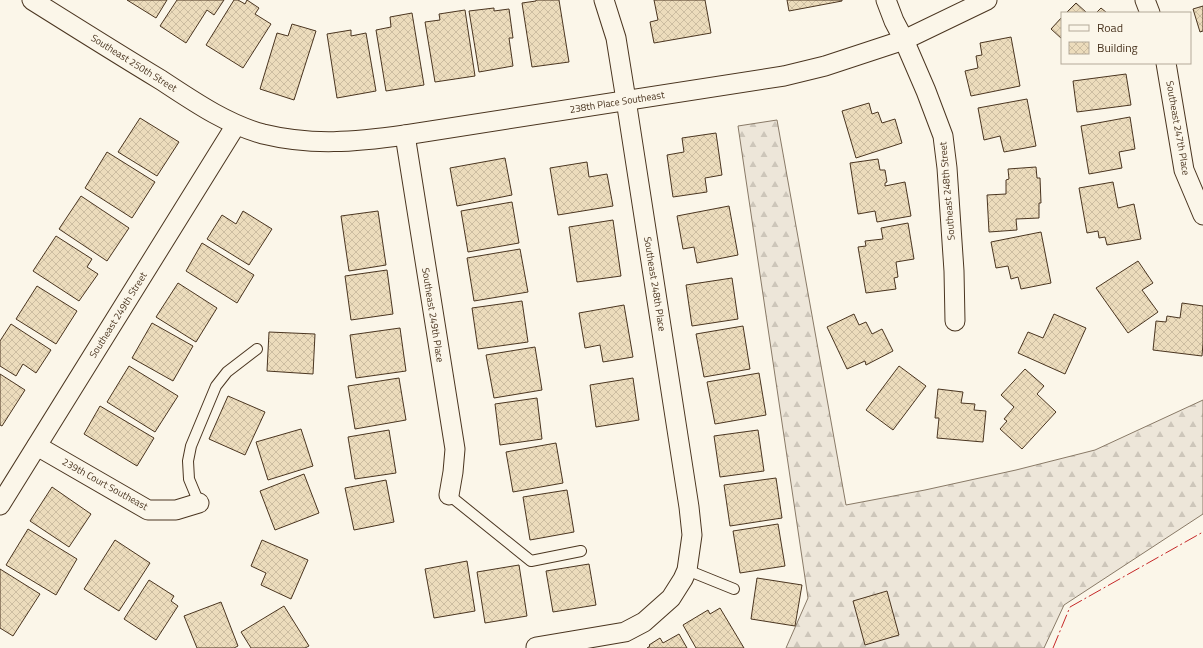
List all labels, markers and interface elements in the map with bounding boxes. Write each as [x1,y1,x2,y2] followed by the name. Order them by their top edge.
[1061,12,1191,64] legend
[1097,18,1123,37] text: Road
[88,30,180,96] street label: Southeast 250th Street
[1097,38,1138,57] text: Building
[1162,80,1194,176] street label: Southeast 247th Place
[569,87,666,117] street label: 238th Place Southeast
[935,141,959,241] street label: Southeast 248th Street
[640,236,670,332] street label: Southeast 248th Place
[418,267,448,363] street label: Southeast 249th Place
[85,269,151,361] street label: Southeast 249th Street
[59,454,151,514] street label: 239th Court Southeast

